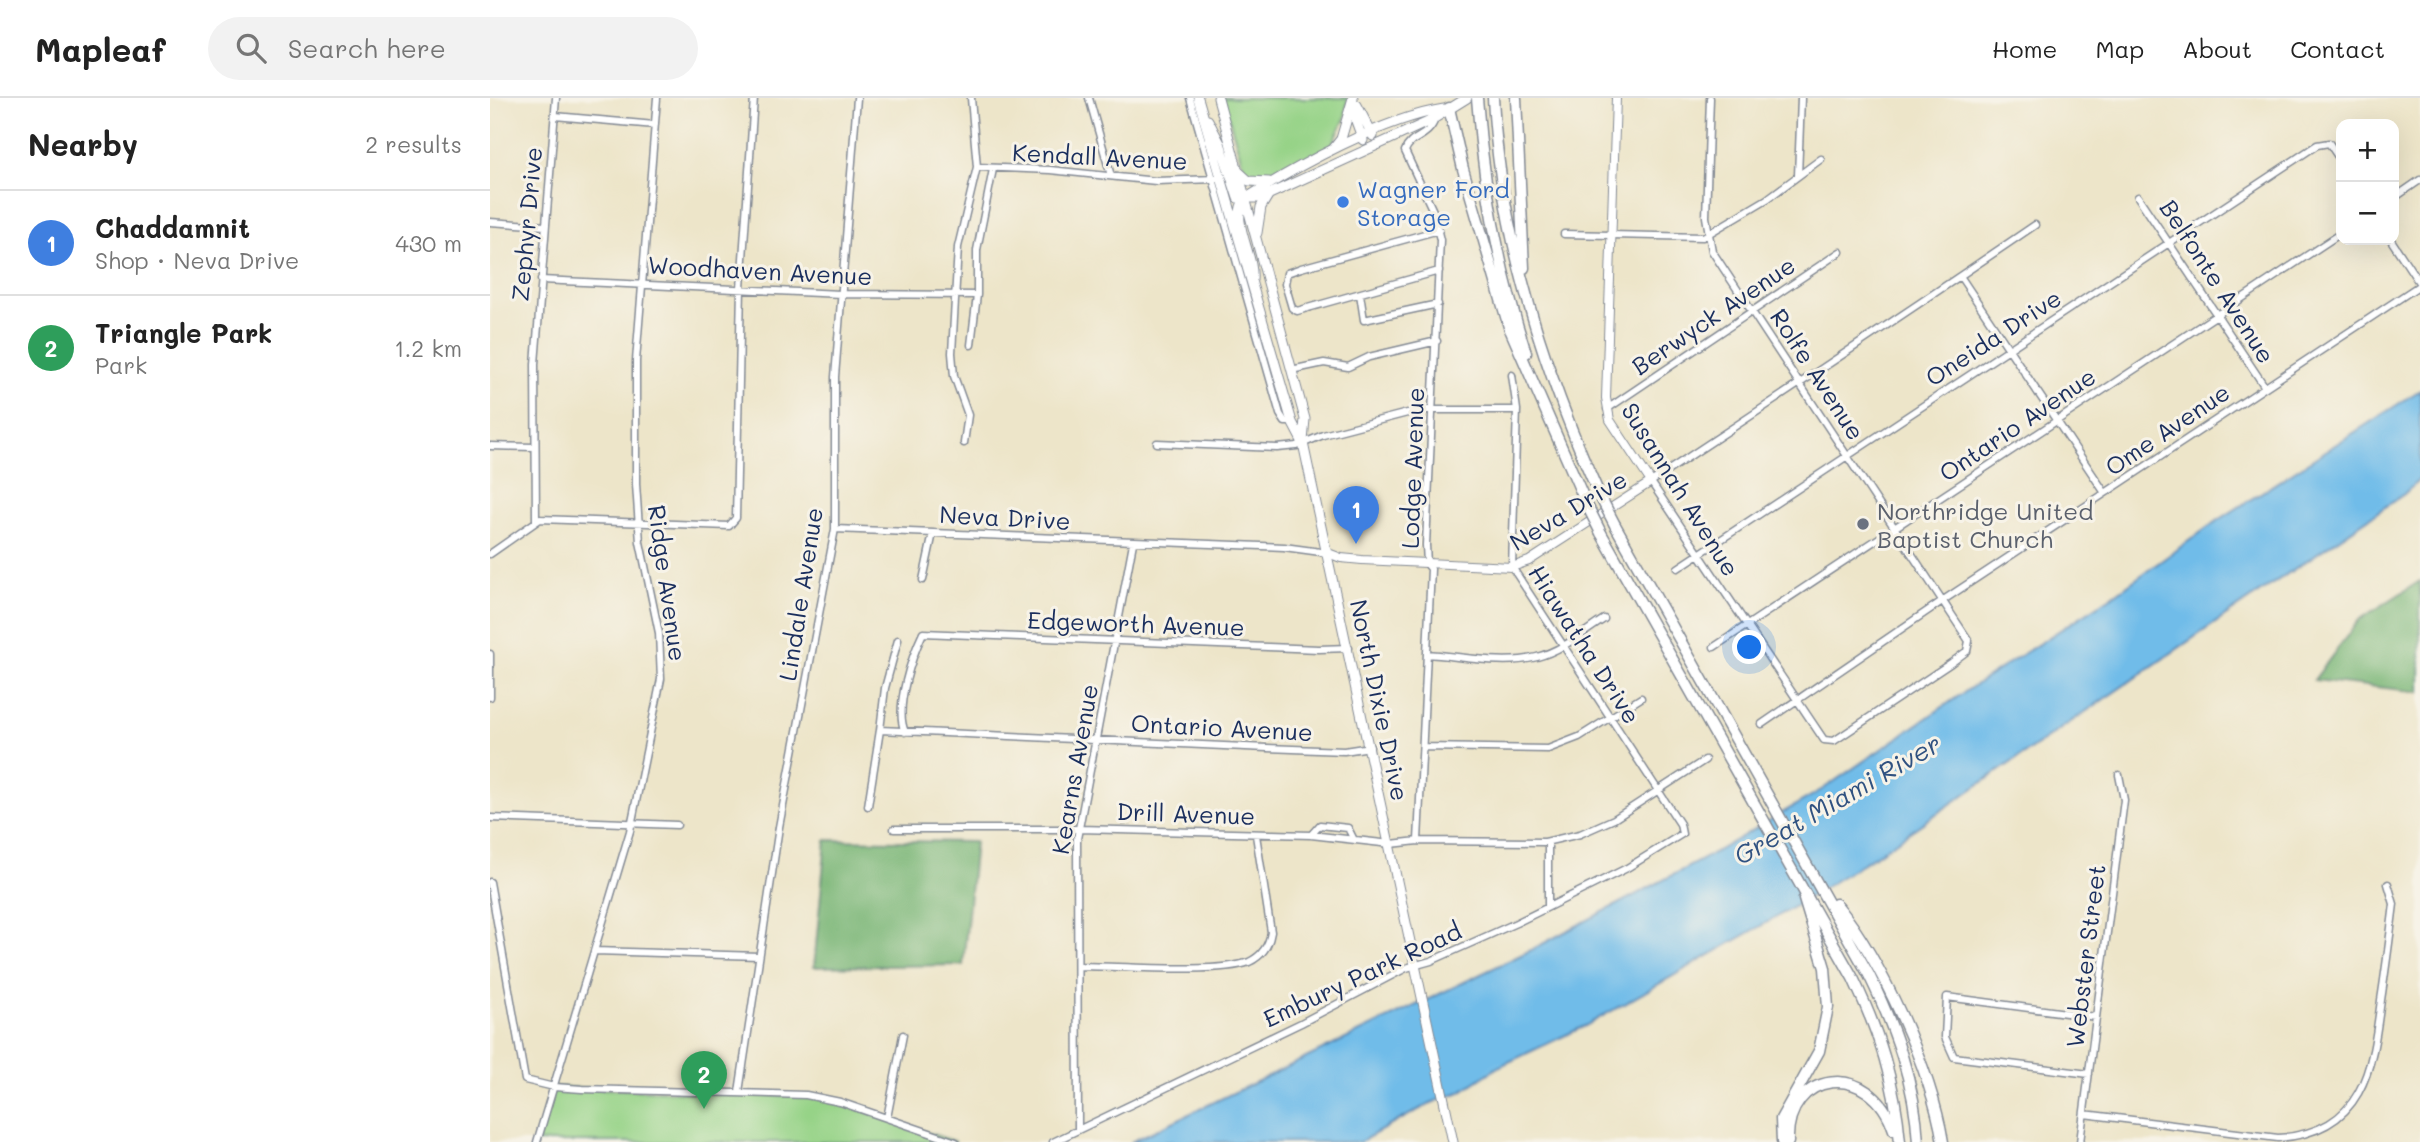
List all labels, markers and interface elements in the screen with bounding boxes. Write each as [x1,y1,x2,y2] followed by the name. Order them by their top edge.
[208,17,698,80] search box
[35,27,166,70] text: Mapleaf
[232,29,270,67] icon: search
[288,31,446,65] text: Search here
[1992,33,2057,64] text: Home
[2095,33,2144,64] text: Map
[2182,33,2252,64] text: About
[2290,33,2385,64] text: Contact
[2336,119,2399,245] map controls
[2336,119,2399,182] button: +
[28,124,138,164] text: Nearby
[365,129,462,159] text: 2 results
[1011,136,1189,176] street label: Kendall Avenue
[504,145,548,303] street label: Zephyr Drive
[1357,173,1510,232] place label: Wagner Ford Storage
[2336,182,2399,245] button: −
[2154,193,2282,369] street label: Belfonte Avenue
[1335,194,1351,210] marker: Wagner Ford Storage
[95,211,250,245] text: Chaddamnit
[46,228,56,258] text: 1
[395,228,462,258] text: 430 m
[95,245,299,275] text: Shop · Neva Drive
[647,249,873,291] street label: Woodhaven Avenue
[1625,249,1801,381] street label: Berwyck Avenue
[1919,282,2067,392] street label: Oneida Drive
[1764,302,1872,446] street label: Rolfe Avenue
[95,316,272,350] text: Triangle Park
[45,333,57,363] text: 2
[394,333,462,363] text: 1.2 km
[95,350,147,380] text: Park
[1933,360,2101,488] street label: Ontario Avenue
[2099,376,2235,482] street label: Ome Avenue
[1394,387,1430,549] street label: Lodge Avenue
[1615,396,1747,582] street label: Susannah Avenue
[1504,463,1632,557] street label: Neva Drive
[1333,486,1379,544] pin: 1
[1877,495,2093,554] place label: Northridge United Baptist Church
[939,498,1071,536] street label: Neva Drive
[642,503,694,663] street label: Ridge Avenue
[771,505,829,683] street label: Lindale Avenue
[1855,516,1871,532] marker: Northridge United Baptist Church
[1522,559,1648,729] street label: Hiawatha Drive
[1344,596,1416,804] street label: North Dixie Drive
[1027,604,1245,642] street label: Edgeworth Avenue
[1732,630,1766,664] your location
[1044,682,1104,856] street label: Kearns Avenue
[1130,707,1314,747] street label: Ontario Avenue
[1727,726,1947,872] water label: Great Miami River
[1116,795,1256,831] street label: Drill Avenue
[2058,863,2112,1049] street label: Webster Street
[1258,914,1466,1034] street label: Embury Park Road
[681,1051,727,1109] pin: 2

